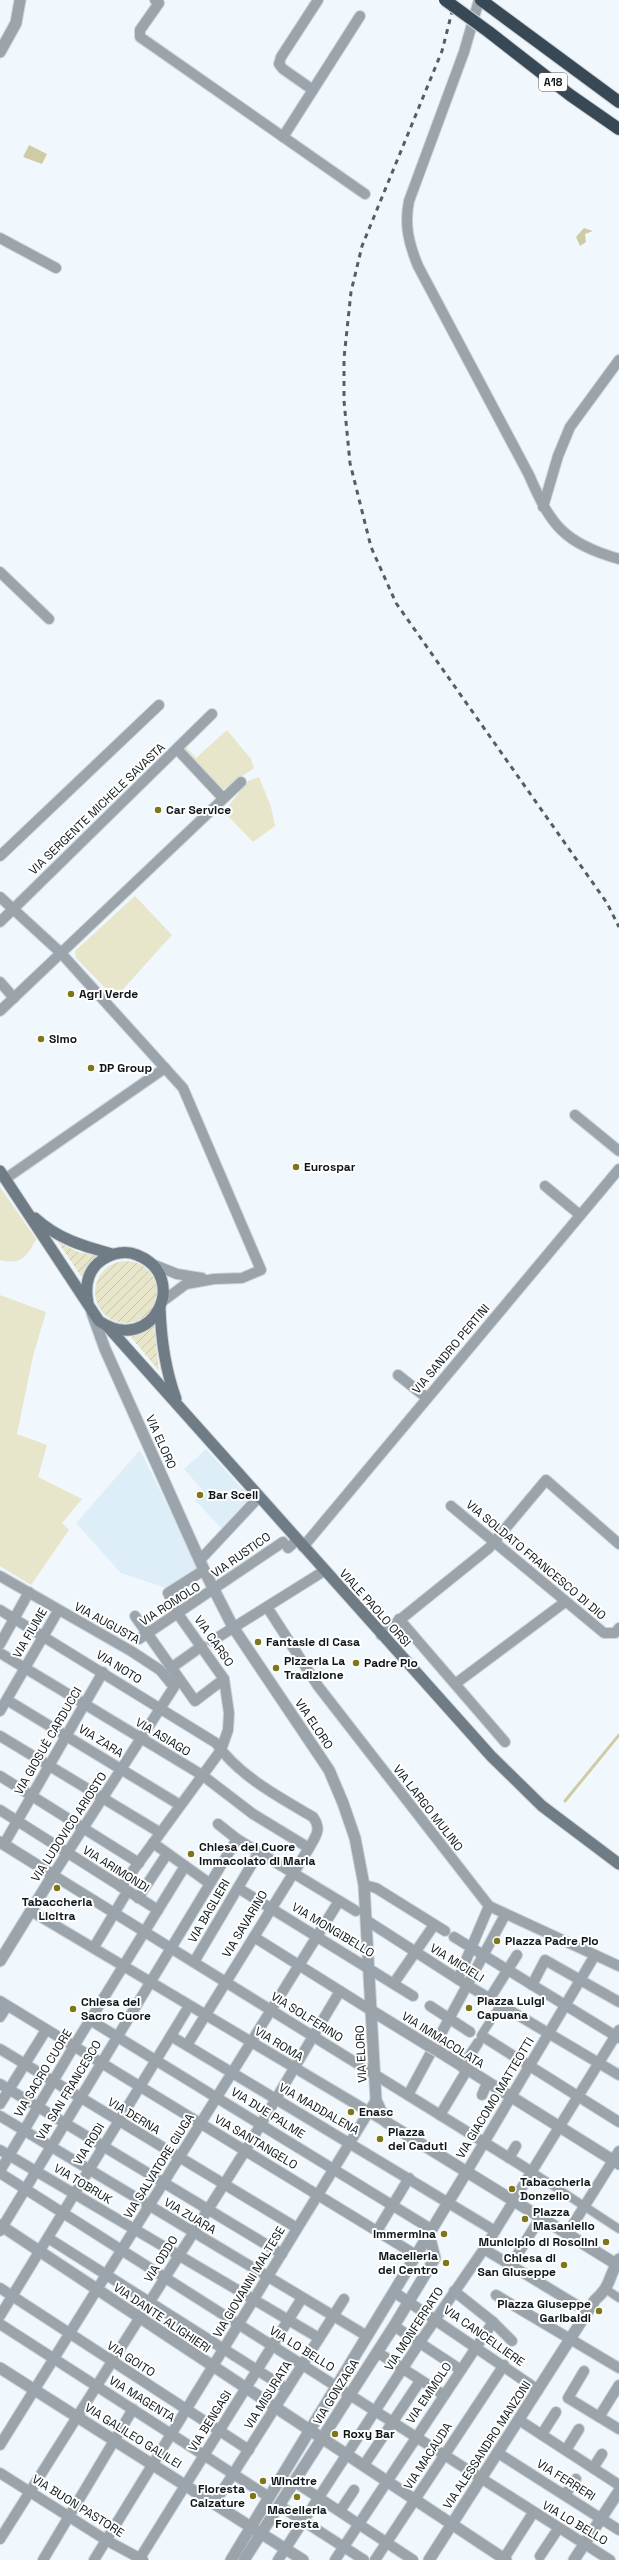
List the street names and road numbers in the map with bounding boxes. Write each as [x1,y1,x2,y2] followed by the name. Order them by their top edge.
[539,73,567,91] road number: A18
[25,739,169,878] street label: VIA SERGENTE MICHELE SAVASTA
[409,1301,493,1397] street label: VIA SANDRO PERTINI
[142,1412,180,1472] street label: VIA ELORO
[463,1497,609,1623] street label: VIA SOLDATO FRANCESCO DI DIO
[208,1529,274,1581] street label: VIA RUSTICO
[336,1566,414,1650] street label: VIALE PAOLO ORSI
[137,1578,203,1630] street label: VIA ROMOLO
[71,1598,143,1648] street label: VIA AUGUSTA
[9,1605,51,1661] street label: VIA FIUME
[191,1612,237,1670] street label: VIA CARSO
[93,1647,145,1687] street label: VIA NOTO
[11,1684,85,1798] street label: VIA GIOSUÈ CARDUCCI
[291,1696,337,1752] street label: VIA ELORO
[132,1714,194,1760] street label: VIA ASIAGO
[75,1721,127,1761] street label: VIA ZARA
[389,1762,467,1854] street label: VIA LARGO MULINO
[27,1769,111,1885] street label: VIA LUDOVICO ARIOSTO
[80,1842,152,1896] street label: VIA ARIMONDI
[184,1876,234,1946] street label: VIA BAGLIERI
[219,1887,271,1961] street label: VIA SAVARINO
[289,1899,377,1961] street label: VIA MONGIBELLO
[427,1940,487,1986] street label: VIA MICIELI
[268,1988,346,2046] street label: VIA SOLFERINO
[399,2008,488,2072] street label: VIA IMMACOLATA
[252,2023,307,2065] street label: VIA ROMA
[352,2025,370,2083] street label: VIA ELORO
[10,2026,76,2120] street label: VIA SACRO CUORE
[452,2034,538,2162] street label: VIA GIACOMO MATTEOTTI
[33,2037,105,2143] street label: VIA SAN FRANCESCO
[276,2079,363,2139] street label: VIA MADDALENA
[228,2084,308,2142] street label: VIA DUE PALME
[105,2094,164,2138] street label: VIA DERNA
[120,2110,198,2222] street label: VIA SALVATORE GIUGA
[211,2111,301,2173] street label: VIA SANTANGELO
[70,2120,108,2168] street label: VIA RODI
[51,2160,116,2208] street label: VIA TOBRUK
[161,2194,219,2238] street label: VIA ZUARA
[209,2223,289,2341] street label: VIA GIOVANNI MALTESE
[140,2233,182,2285] street label: VIA ODDO
[110,2280,214,2356] street label: VIA DANTE ALIGHIERI
[381,2284,447,2374] street label: VIA MONFERRATO
[440,2302,528,2370] street label: VIA CANCELLIERE
[266,2323,338,2375] street label: VIA LO BELLO
[104,2337,158,2381] street label: VIA GOITO
[309,2356,363,2428] street label: VIA GONZAGA
[241,2358,296,2432] street label: VIA MISURATA
[403,2359,455,2427] street label: VIA EMMOLO
[106,2372,178,2426] street label: VIA MAGENTA
[439,2378,535,2512] street label: VIA ALESSANDRO MANZONI
[185,2387,235,2455] street label: VIA BENGASI
[82,2400,184,2472] street label: VIA GALILEO GALILEI
[400,2419,456,2493] street label: VIA MACAUDA
[534,2456,598,2504] street label: VIA FERRERI
[29,2471,127,2541] street label: VIA BUON PASTORE
[539,2497,611,2549] street label: VIA LO BELLO

